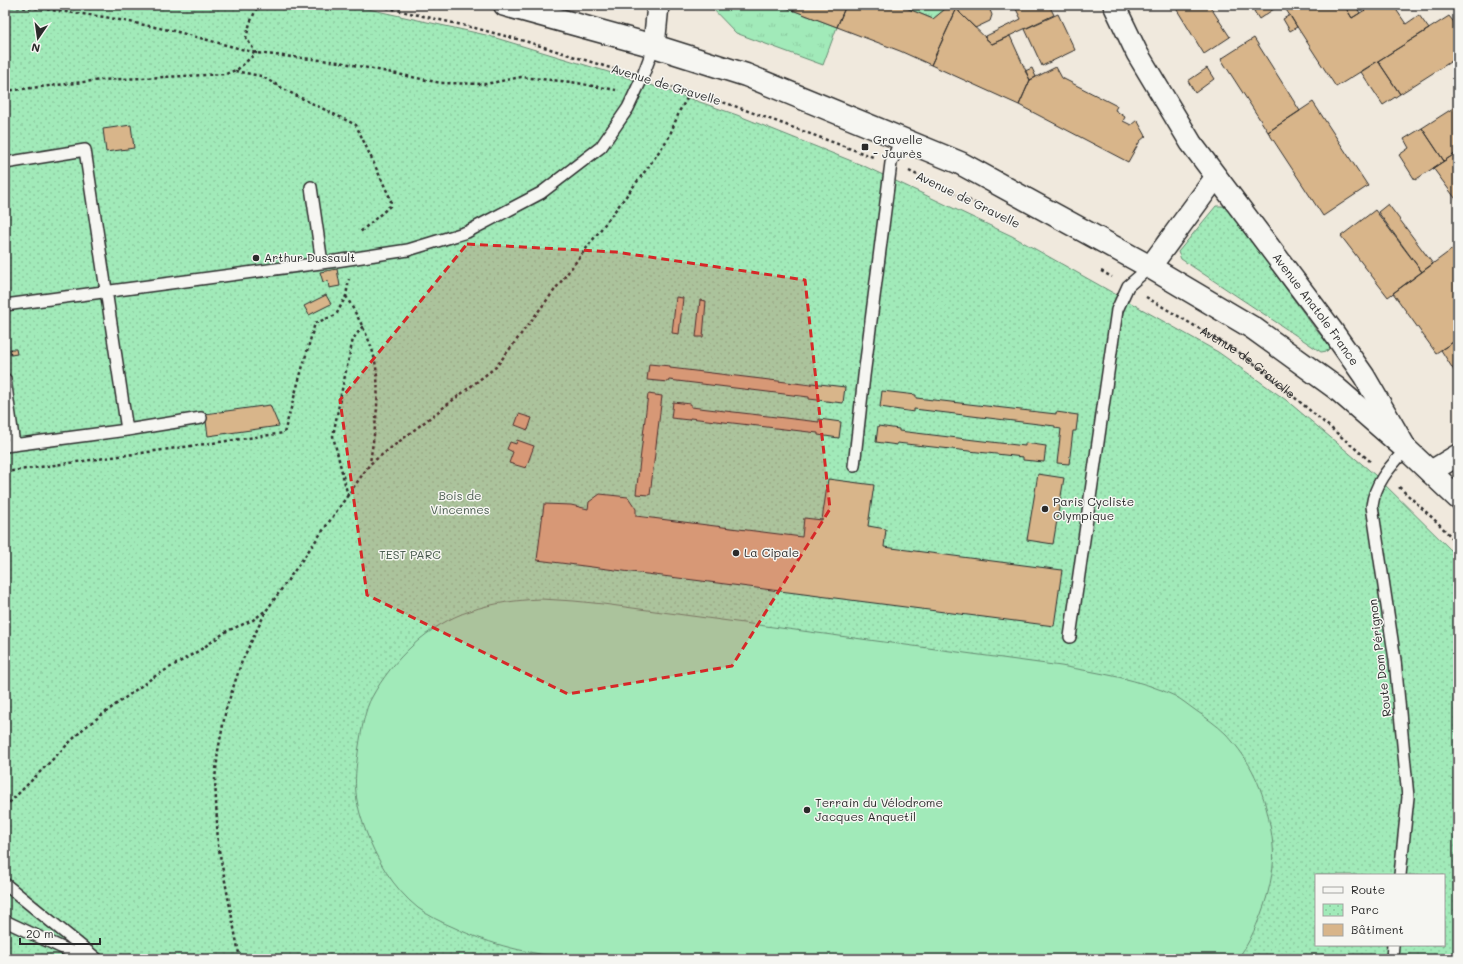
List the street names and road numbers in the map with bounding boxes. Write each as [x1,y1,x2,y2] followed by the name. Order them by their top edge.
[610,60,723,108] street label: Avenue de Gravelle
[914,167,1023,231] street label: Avenue de Gravelle
[1269,249,1363,368] street label: Avenue Anatole France
[1197,322,1299,402] street label: Avenue de Gravelle
[1364,598,1394,718] street label: Route Dom Pérignon

